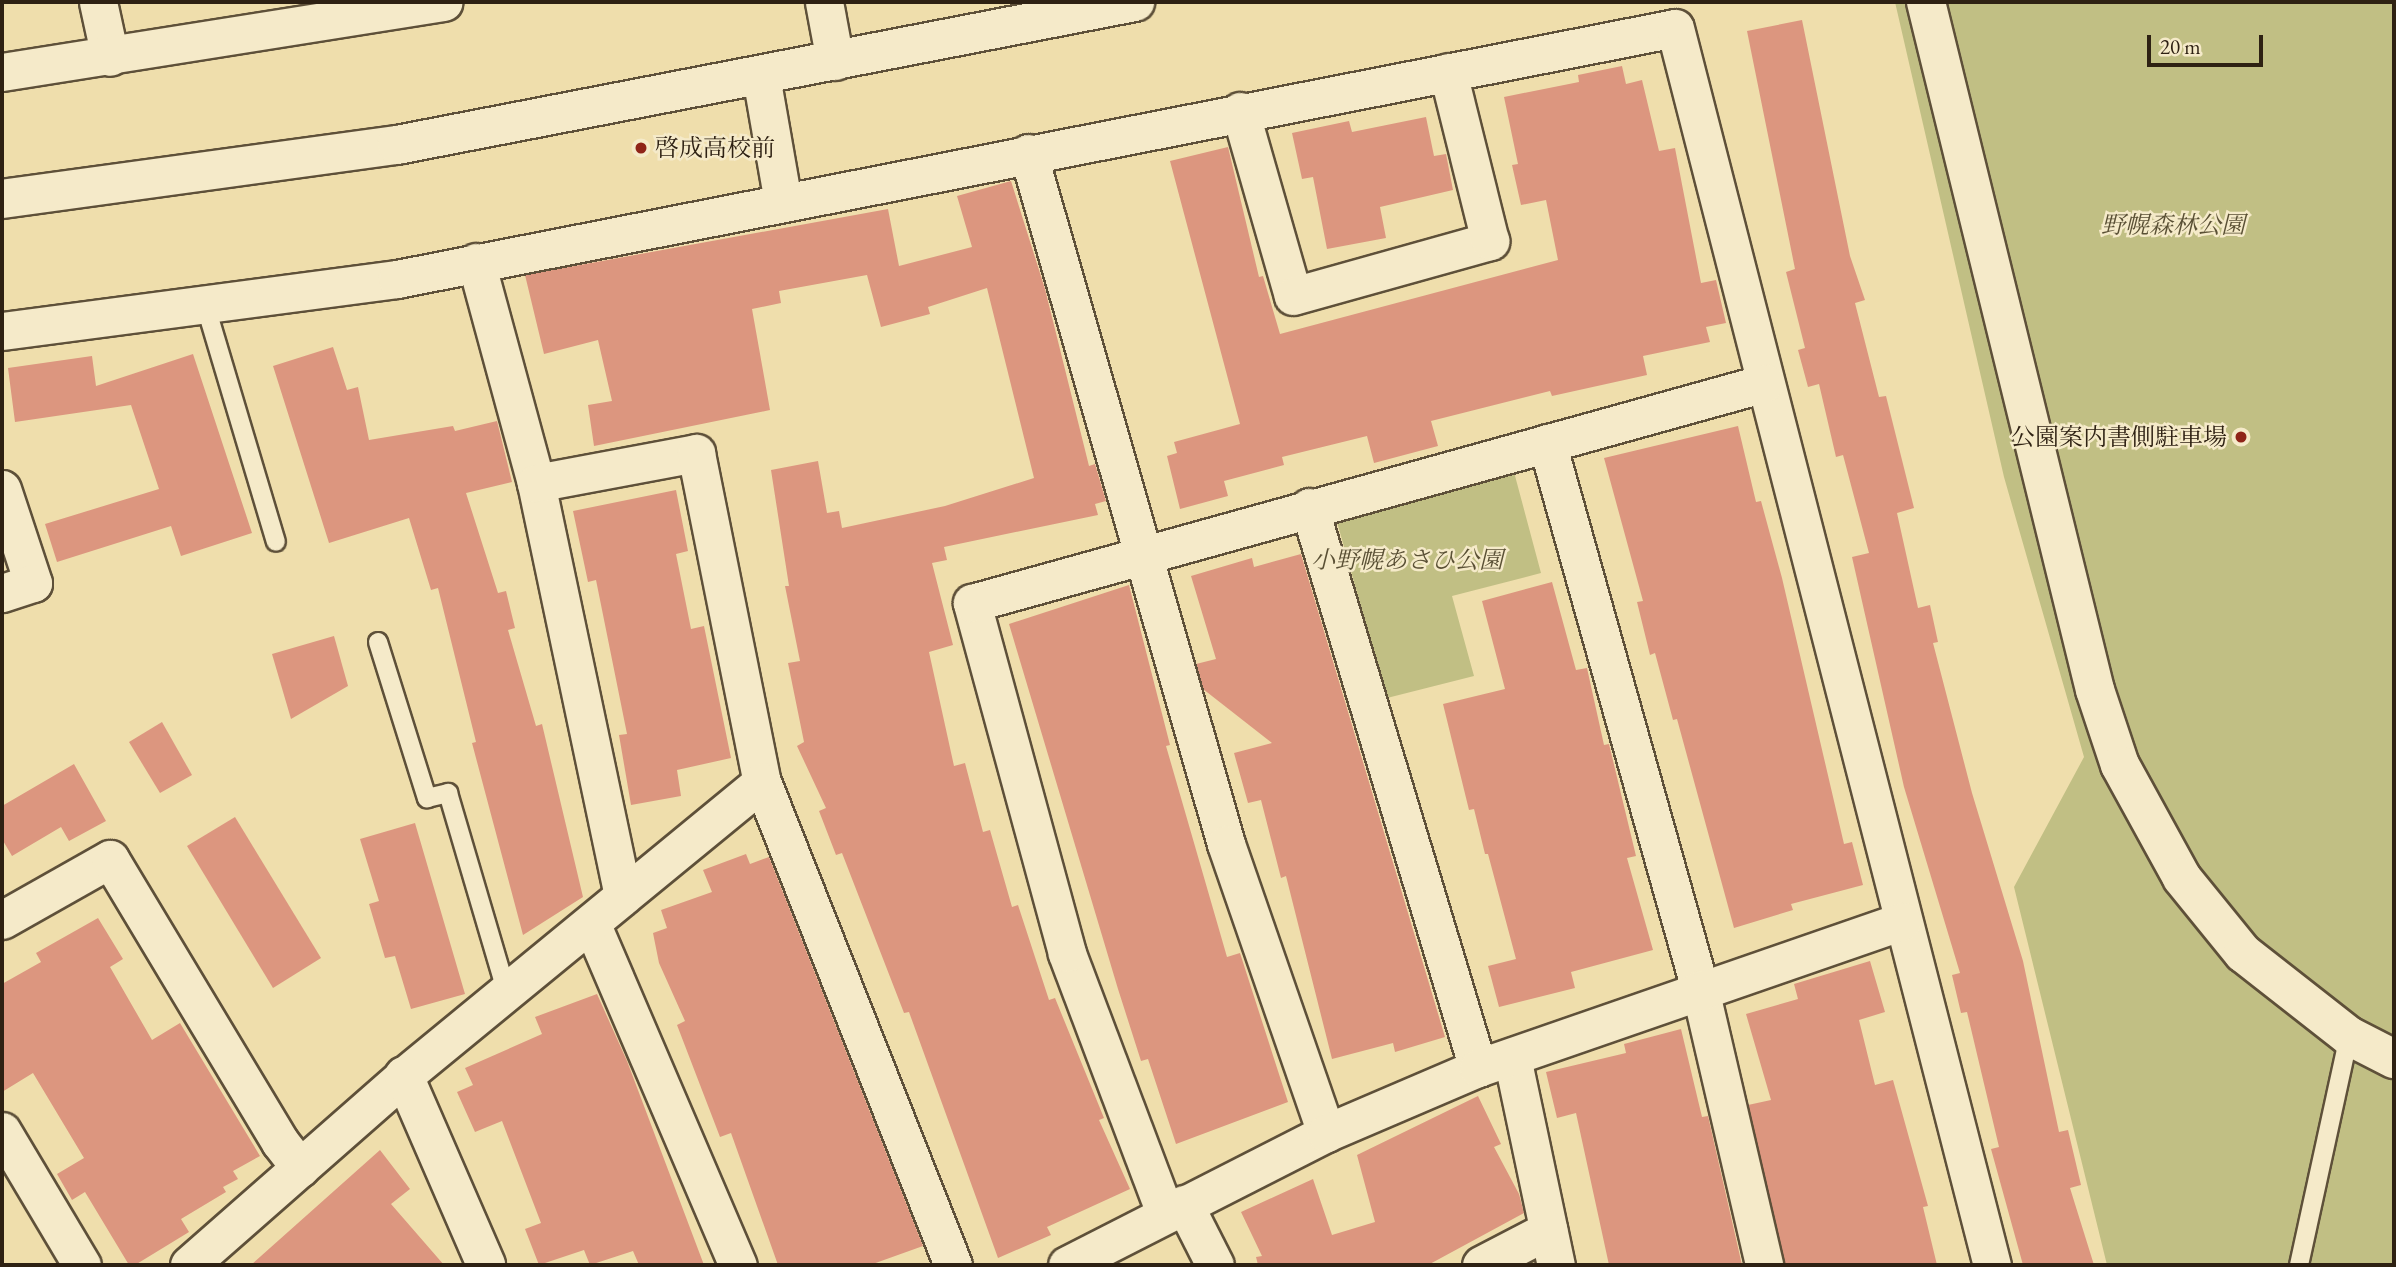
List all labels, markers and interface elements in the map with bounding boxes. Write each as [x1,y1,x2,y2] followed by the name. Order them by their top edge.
[2151,21,2266,65] scale bar
[2160,33,2201,60] text: 20 m
[655,134,775,162] place label: 啓成高校前
[633,140,649,156] marker: 啓成高校前
[2101,211,2245,239] park label: 野幌森林公園
[2011,423,2227,451] place label: 公園案内書側駐車場
[2233,429,2249,445] marker: 公園案内書側駐車場
[1311,546,1503,574] park label: 小野幌あさひ公園

